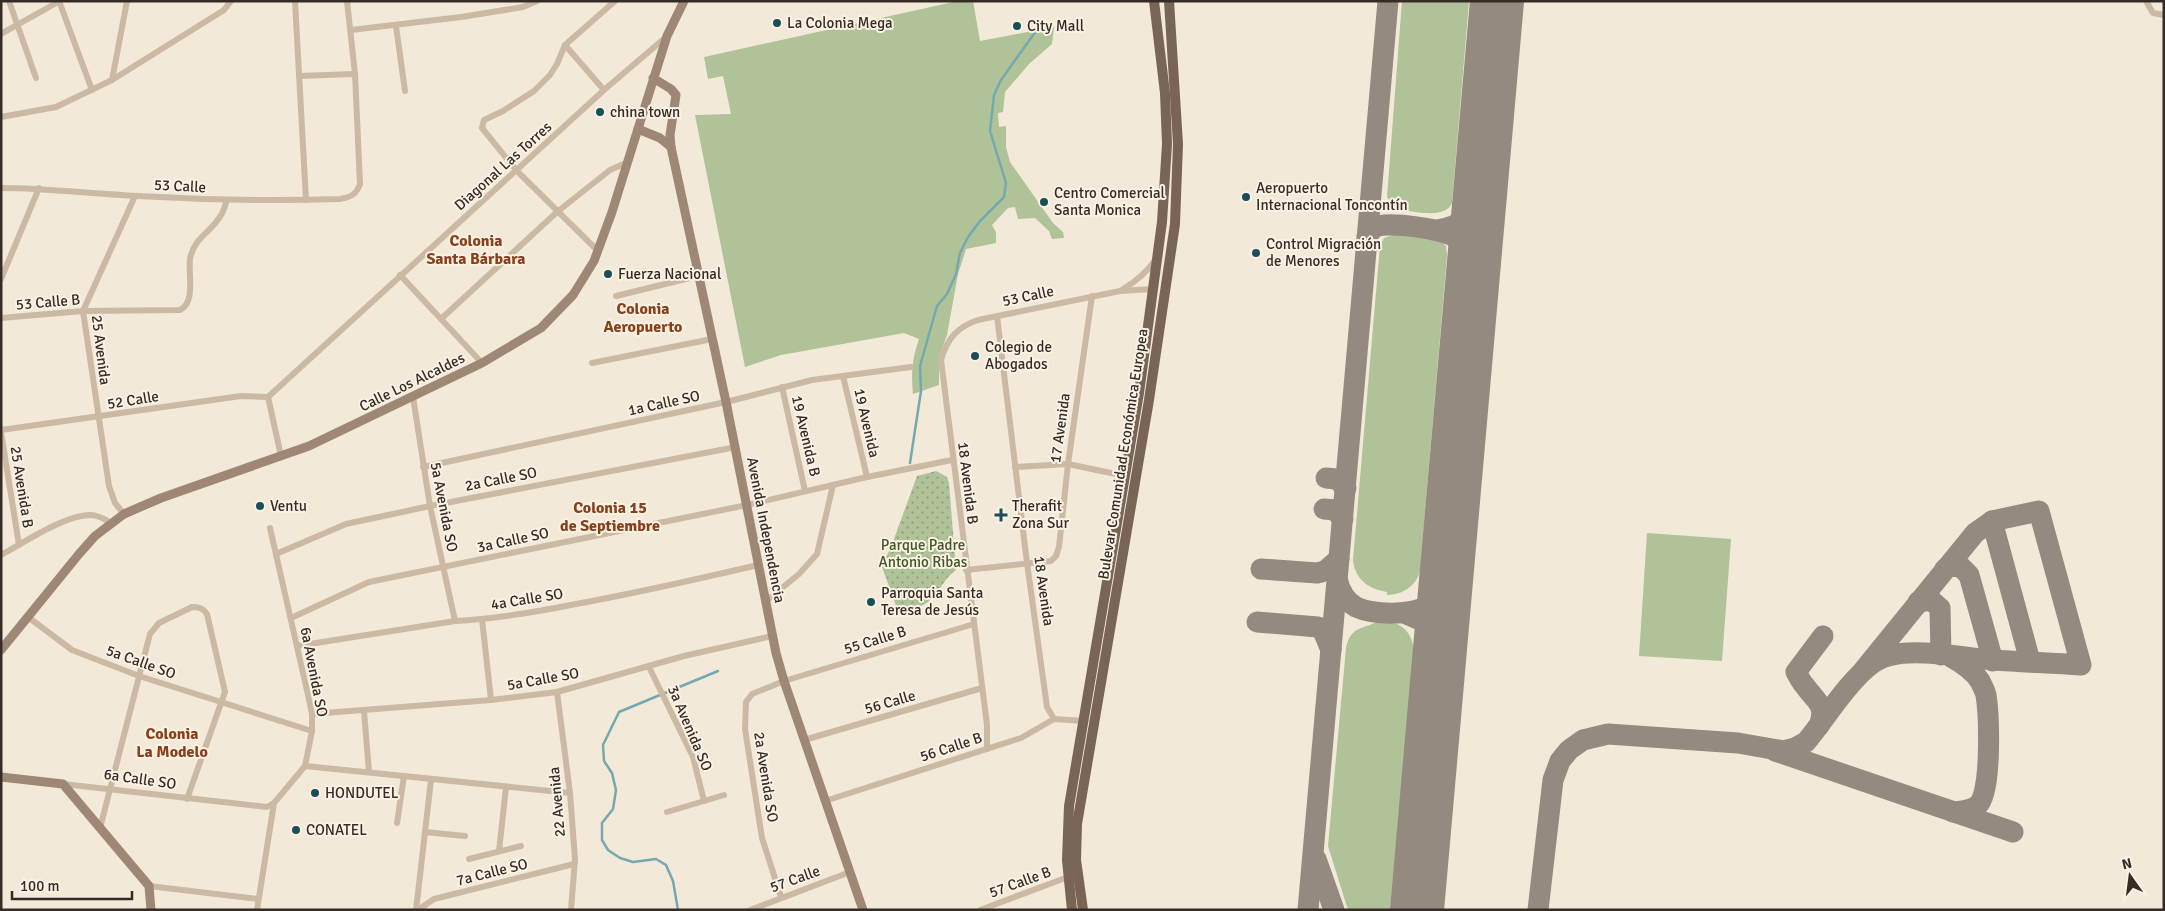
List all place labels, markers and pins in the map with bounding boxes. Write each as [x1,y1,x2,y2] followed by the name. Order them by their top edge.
[787,14,893,32] place label: La Colonia Mega
[771,17,783,29] marker: La Colonia Mega
[1027,17,1084,35] place label: City Mall
[1011,20,1023,32] marker: City Mall
[610,103,680,121] place label: china town
[594,106,606,118] marker: china town
[1256,179,1408,214] place label: Aeropuerto Internacional Toncontín
[1054,184,1165,219] place label: Centro Comercial Santa Monica
[1240,191,1252,203] marker: Aeropuerto Internacional Toncontín
[1038,196,1050,208] marker: Centro Comercial Santa Monica
[1266,235,1381,270] place label: Control Migración de Menores
[1250,247,1262,259] marker: Control Migración de Menores
[618,265,721,283] place label: Fuerza Nacional
[602,268,614,280] marker: Fuerza Nacional
[985,338,1052,373] place label: Colegio de Abogados
[969,350,981,362] marker: Colegio de Abogados
[270,497,307,515] place label: Ventu
[1012,497,1069,532] place label: Therafit Zona Sur
[254,500,266,512] marker: Ventu
[994,508,1008,522] marker: Therafit Zona Sur
[881,584,983,619] place label: Parroquia Santa Teresa de Jesús
[865,596,877,608] marker: Parroquia Santa Teresa de Jesús
[325,784,399,802] place label: HONDUTEL
[309,787,321,799] marker: HONDUTEL
[306,821,367,839] place label: CONATEL
[290,824,302,836] marker: CONATEL

